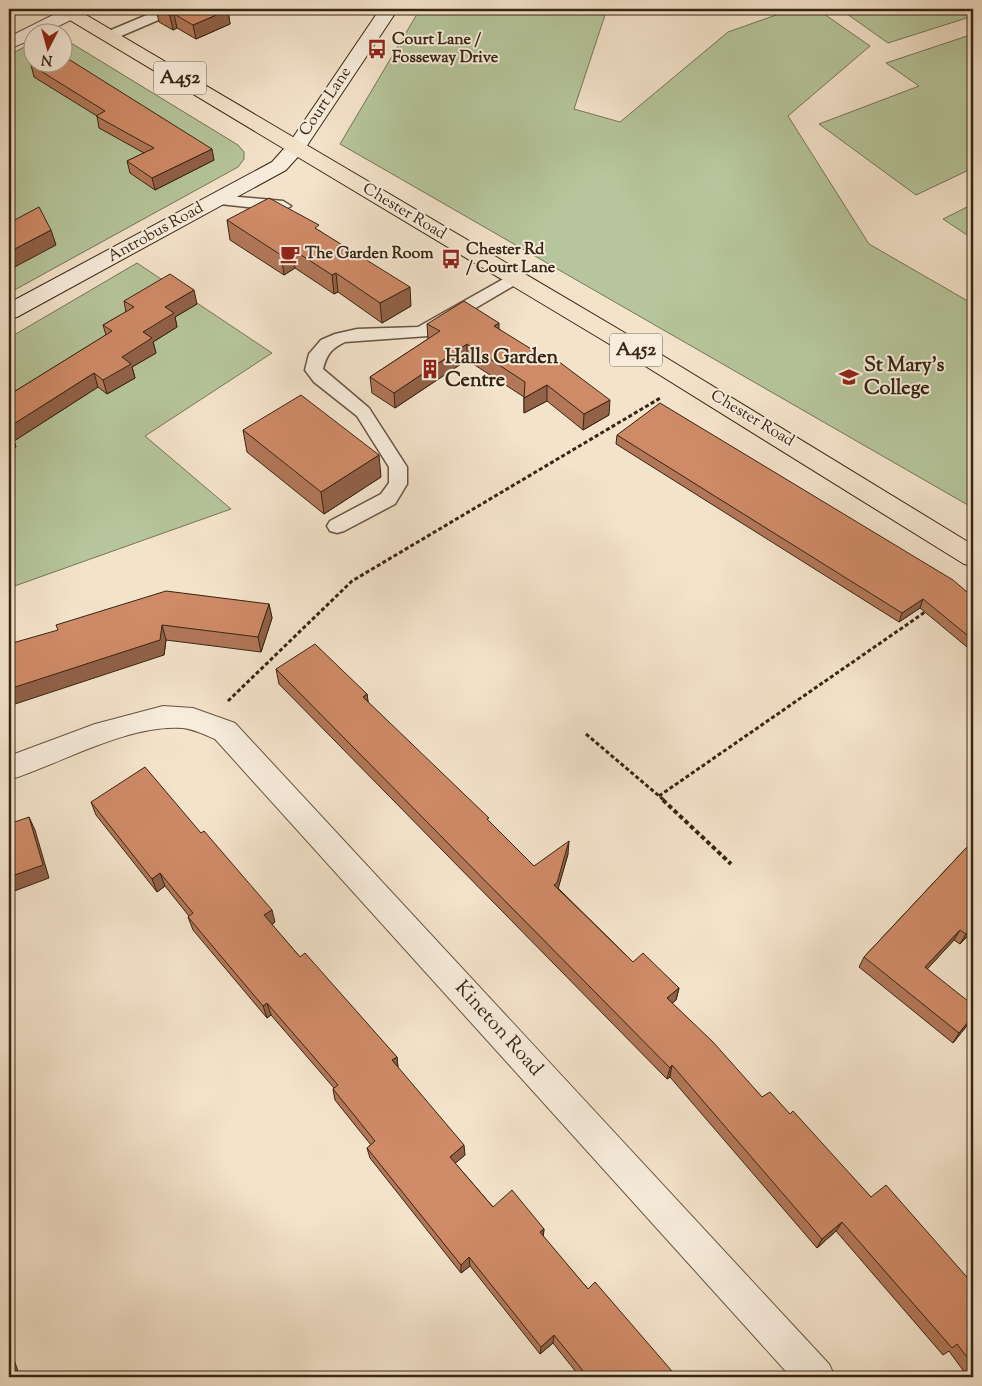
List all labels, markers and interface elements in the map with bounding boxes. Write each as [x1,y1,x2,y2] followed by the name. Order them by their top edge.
[22,22,72,72] north arrow
[392,29,499,70] place label: Court Lane / Fosseway Drive
[366,38,388,60] bus stop icon: Court Lane / Fosseway Drive
[40,48,53,69] text: N
[154,62,206,94] road number: A452
[294,63,358,141] street label: Court Lane
[358,178,450,246] street label: Chester Road
[104,197,208,269] street label: Antrobus Road
[466,239,556,280] place label: Chester Rd / Court Lane
[279,243,301,265] cafe icon: The Garden Room
[305,243,434,266] place label: The Garden Room
[440,248,462,270] bus stop icon: Chester Rd / Court Lane
[610,334,662,366] road number: A452
[445,344,559,396] place label: Halls Garden Centre
[864,352,944,404] place label: St Mary's College
[419,358,441,380] building icon: Halls Garden Centre
[838,366,860,388] school or university icon: St Mary's College
[706,385,798,453] street label: Chester Road
[447,975,549,1083] street label: Kineton Road

